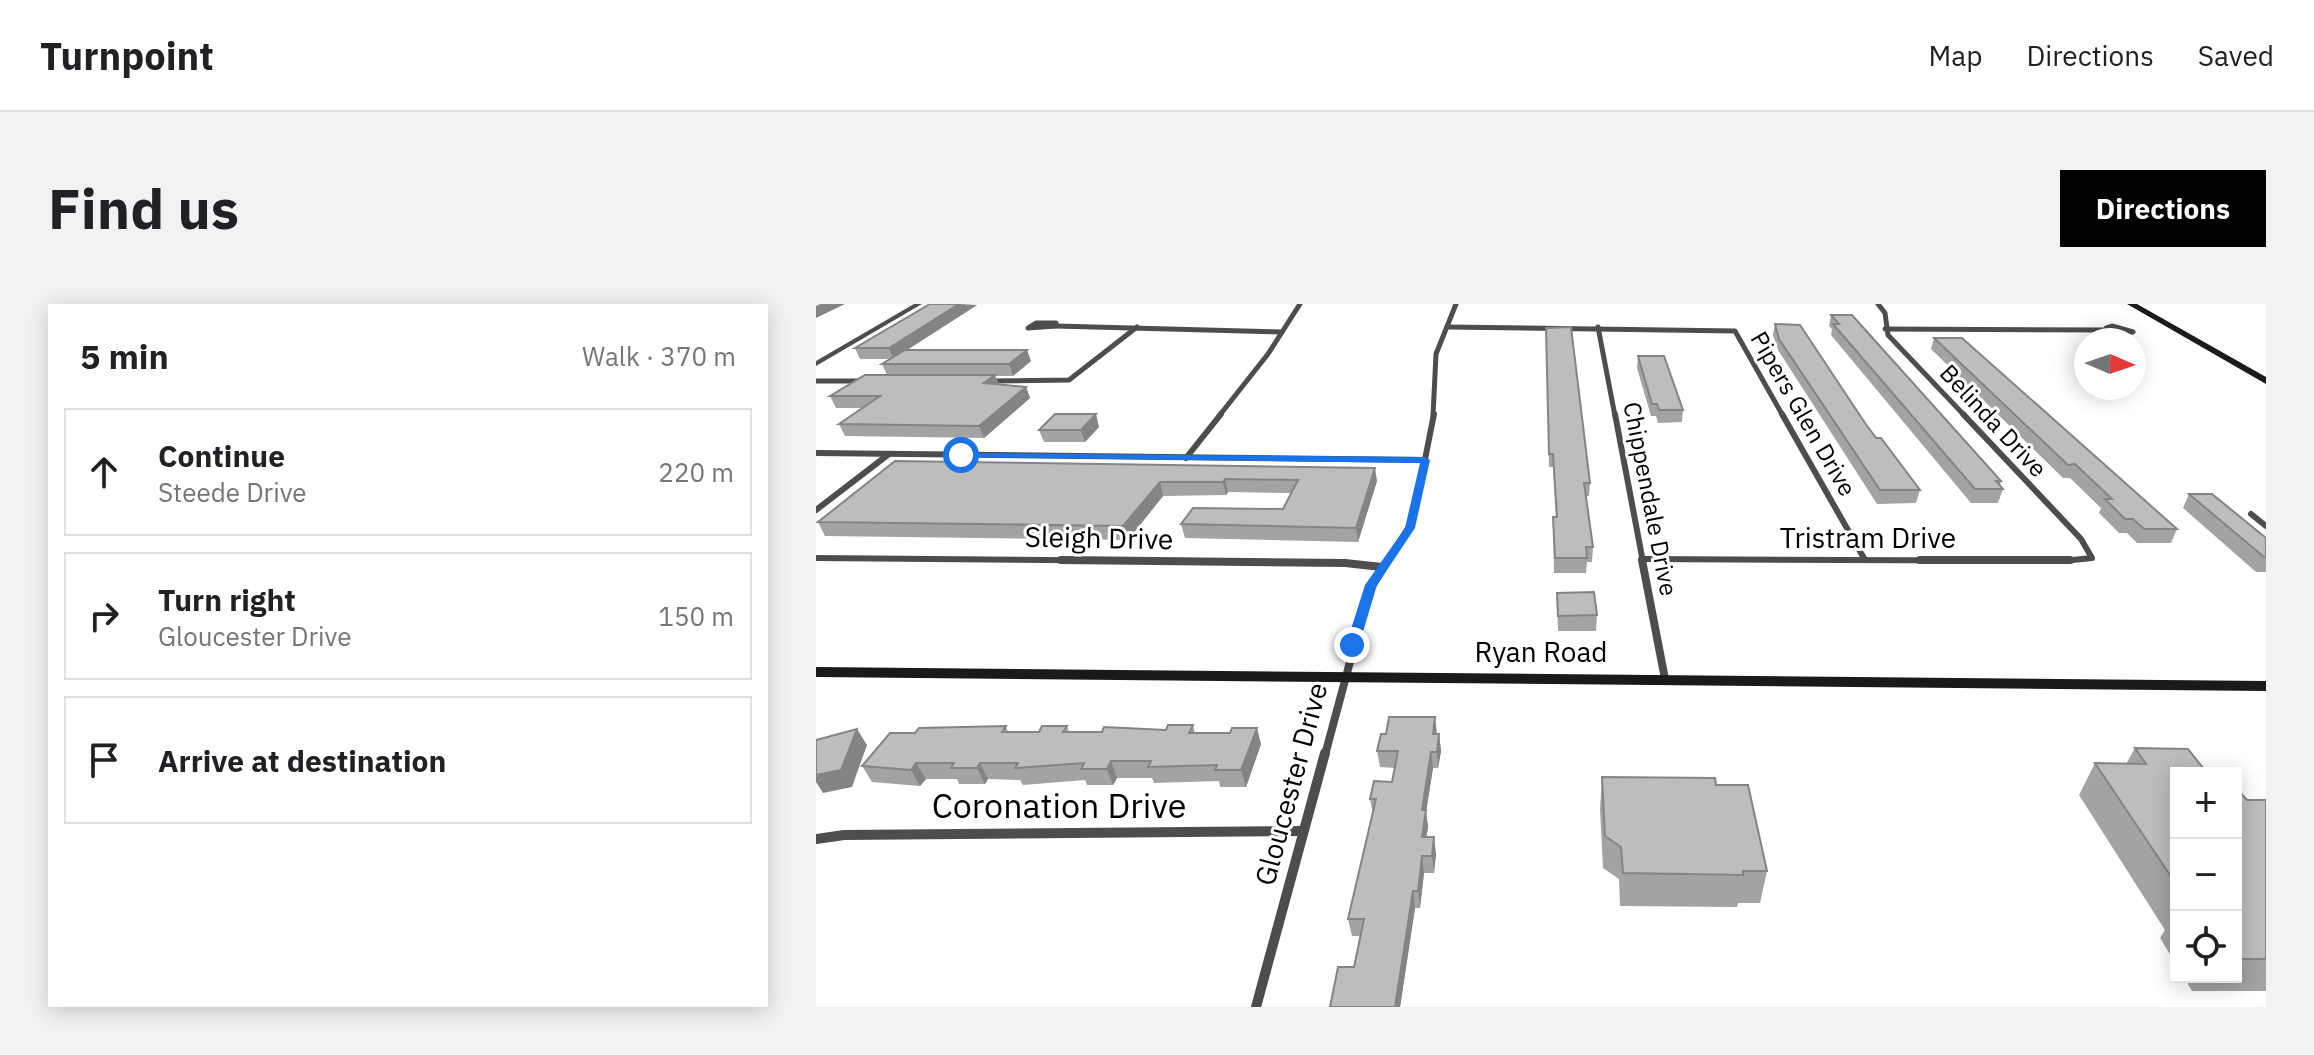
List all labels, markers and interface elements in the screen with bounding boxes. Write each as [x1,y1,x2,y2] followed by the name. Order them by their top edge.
[40,31,214,80] text: Turnpoint
[1928,37,1982,74] text: Map
[2026,37,2154,74] text: Directions
[2198,37,2274,74] text: Saved
[2060,170,2266,247] button: Directions
[48,172,239,244] text: Find us
[1744,325,1864,502] street label: Pipers Glen Drive
[2074,328,2146,400] north arrow
[80,334,169,378] text: 5 min
[582,339,736,373] text: Walk · 370 m
[1933,357,2054,484] street label: Belinda Drive
[1616,399,1685,599] street label: Chippendale Drive
[158,436,285,475] text: Continue
[943,437,979,473] route start
[82,450,126,494] icon: ahead
[658,455,734,489] text: 220 m
[158,475,307,509] text: Steede Drive
[1024,518,1174,557] street label: Sleigh Drive
[1780,519,1956,556] street label: Tristram Drive
[158,580,296,619] text: Turn right
[82,594,126,638] icon: right
[658,599,734,633] text: 150 m
[158,619,351,653] text: Gloucester Drive
[1334,627,1370,663] route end
[1474,633,1608,670] street label: Ryan Road
[1246,678,1335,889] street label: Gloucester Drive
[82,738,126,782] icon: arrive
[158,741,446,780] text: Arrive at destination
[2170,767,2242,983] map controls
[2170,767,2242,839] button: +
[932,783,1186,827] street label: Coronation Drive
[2170,839,2242,911] button: −
[2170,911,2242,983] button: locate

